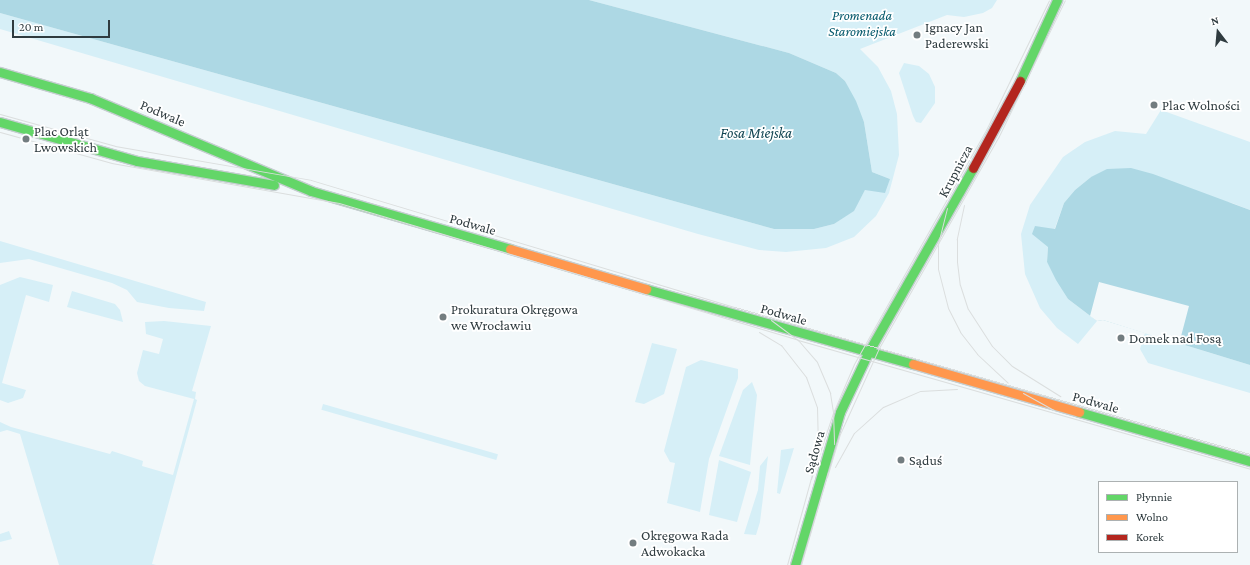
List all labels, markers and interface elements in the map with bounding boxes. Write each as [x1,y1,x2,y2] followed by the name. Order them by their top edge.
[828,7,896,40] park label: Promenada Staromiejska
[14,12,112,38] scale bar
[1198,12,1238,52] north arrow
[1209,14,1220,27] text: N
[925,19,989,52] place label: Ignacy Jan Paderewski
[19,20,43,34] text: 20 m
[912,30,922,40] marker: Ignacy Jan Paderewski
[138,96,188,130] street label: Podwale
[1162,97,1240,113] place label: Plac Wolności
[1149,100,1159,110] marker: Plac Wolności
[34,123,97,156] place label: Plac Orląt Lwowskich
[720,125,792,143] water label: Fosa Miejska
[21,134,31,144] marker: Plac Orląt Lwowskich
[934,142,976,200] street label: Krupnicza
[448,209,498,239] street label: Podwale
[759,299,809,329] street label: Podwale
[451,301,578,334] place label: Prokuratura Okręgowa we Wrocławiu
[438,312,448,322] marker: Prokuratura Okręgowa we Wrocławiu
[1129,330,1221,346] place label: Domek nad Fosą
[1116,333,1126,343] marker: Domek nad Fosą
[1071,387,1121,417] street label: Podwale
[800,429,828,475] street label: Sądowa
[909,452,942,468] place label: Sąduś
[896,455,906,465] marker: Sąduś
[1098,481,1238,553] legend
[1136,490,1172,504] text: Płynnie
[1136,510,1168,524] text: Wolno
[641,527,729,560] place label: Okręgowa Rada Adwokacka
[1136,530,1164,544] text: Korek
[628,538,638,548] marker: Okręgowa Rada Adwokacka

